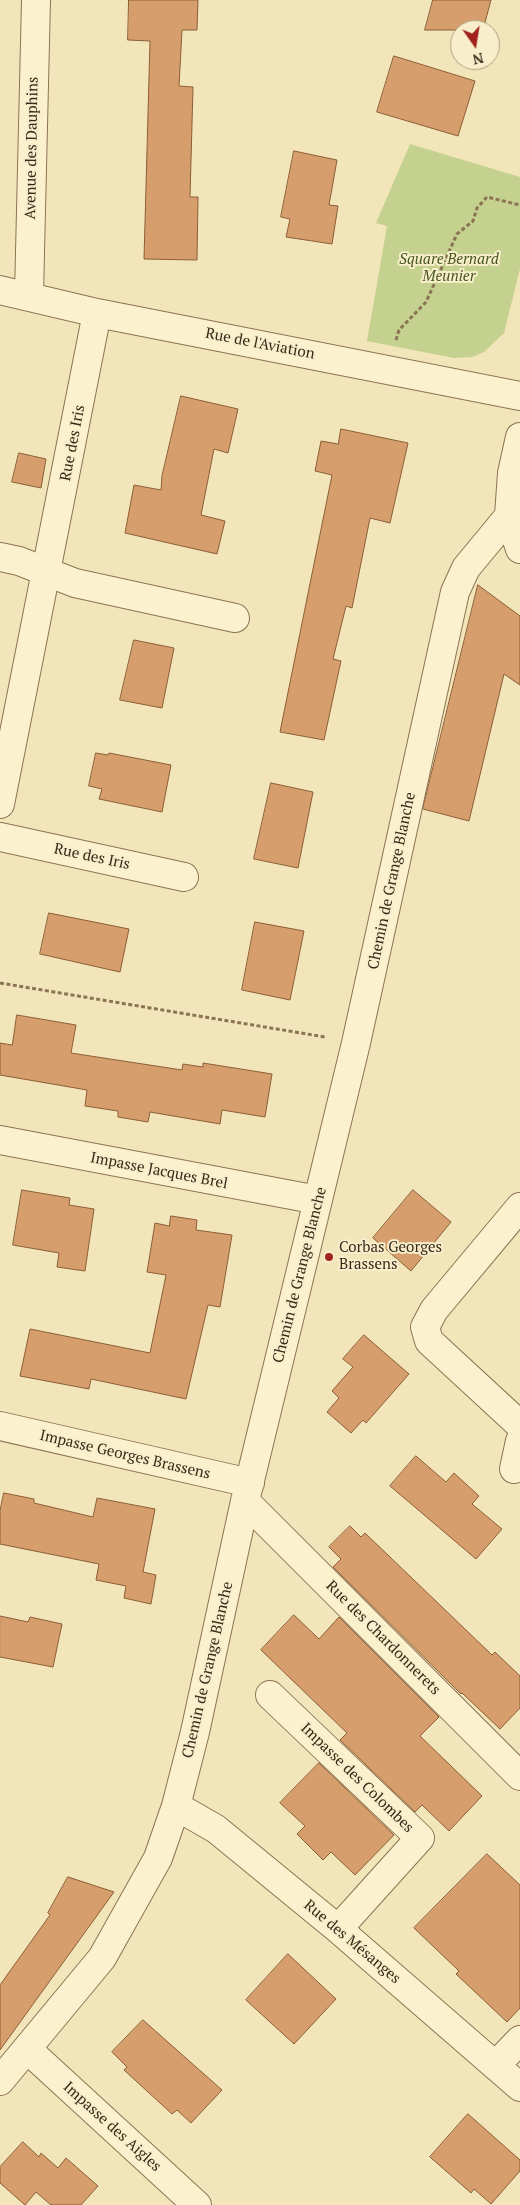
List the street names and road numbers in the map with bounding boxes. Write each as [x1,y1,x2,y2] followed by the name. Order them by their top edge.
[22,76,42,220] street label: Avenue des Dauphins
[204,325,316,363] street label: Rue de l'Aviation
[57,403,89,483] street label: Rue des Iris
[364,791,420,971] street label: Chemin de Grange Blanche
[52,840,132,874] street label: Rue des Iris
[89,1149,229,1193] street label: Impasse Jacques Brel
[269,1185,331,1365] street label: Chemin de Grange Blanche
[38,1427,212,1483] street label: Impasse Georges Brassens
[322,1577,444,1699] street label: Rue des Chardonnerets
[179,1580,237,1760] street label: Chemin de Grange Blanche
[297,1719,417,1837] street label: Impasse des Colombes
[300,1896,404,1988] street label: Rue des Mésanges
[59,2078,165,2176] street label: Impasse des Aigles

